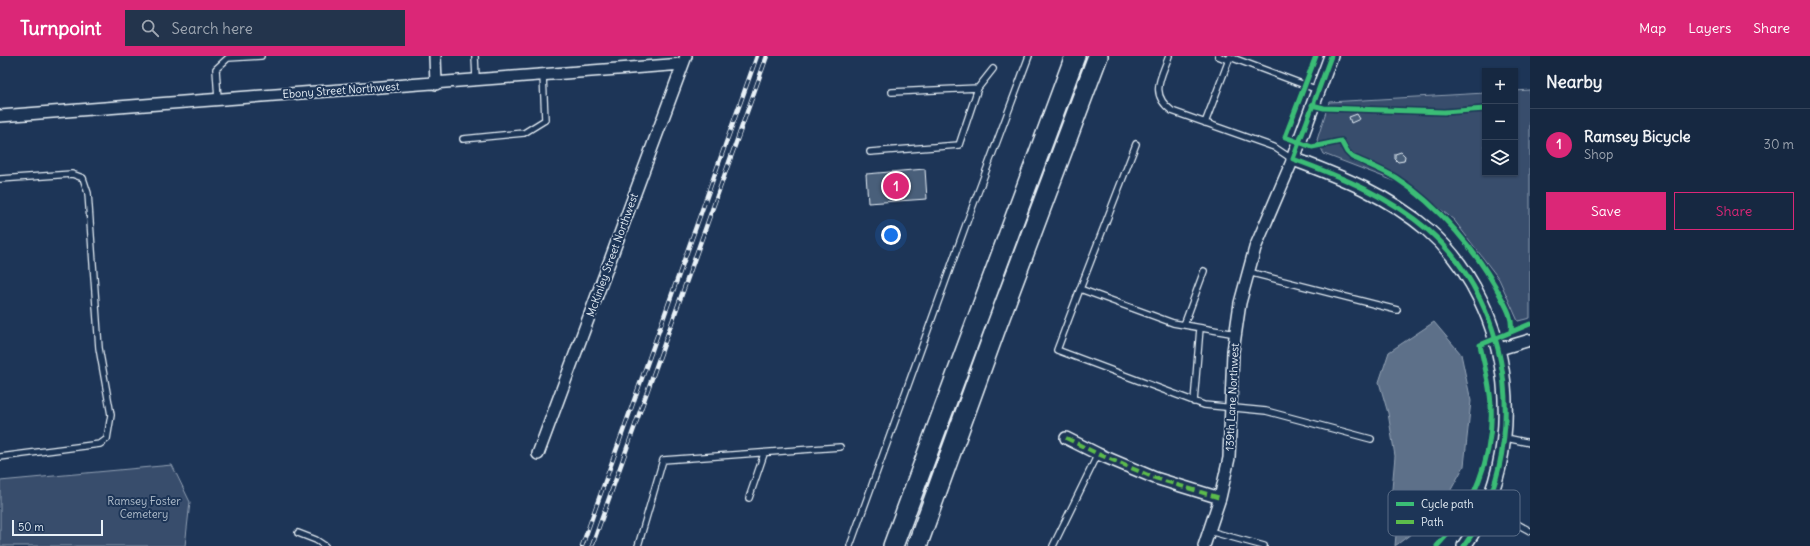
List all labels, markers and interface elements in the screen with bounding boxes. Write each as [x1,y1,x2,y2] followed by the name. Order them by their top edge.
[125,10,405,46] search box
[20,16,101,40] text: Turnpoint
[139,17,161,39] icon: search
[171,19,253,38] text: Search here
[1639,19,1666,37] text: Map
[1688,19,1731,37] text: Layers
[1753,19,1790,37] text: Share
[1482,68,1518,176] map controls
[1482,68,1518,104] button: +
[1546,71,1602,93] text: Nearby
[282,79,400,101] street label: Ebony Street Northwest
[1482,104,1518,140] button: −
[1584,127,1691,146] text: Ramsey Bicycle
[1556,136,1562,153] text: 1
[1764,136,1794,153] text: 30 m
[1482,140,1518,176] button: layers
[1584,146,1613,163] text: Shop
[883,171,909,201] pin: 1
[583,191,641,319] street label: McKinley Street Northwest
[1546,192,1666,230] button: Save
[1674,192,1794,230] button: Share
[881,225,901,245] your location
[1222,342,1242,451] street label: 139th Lane Northwest
[1388,490,1520,536] legend
[107,494,181,521] park label: Ramsey Foster Cemetery
[1421,497,1474,511] text: Cycle path
[1421,515,1444,529] text: Path
[12,518,103,537] scale bar
[18,520,44,534] text: 50 m

